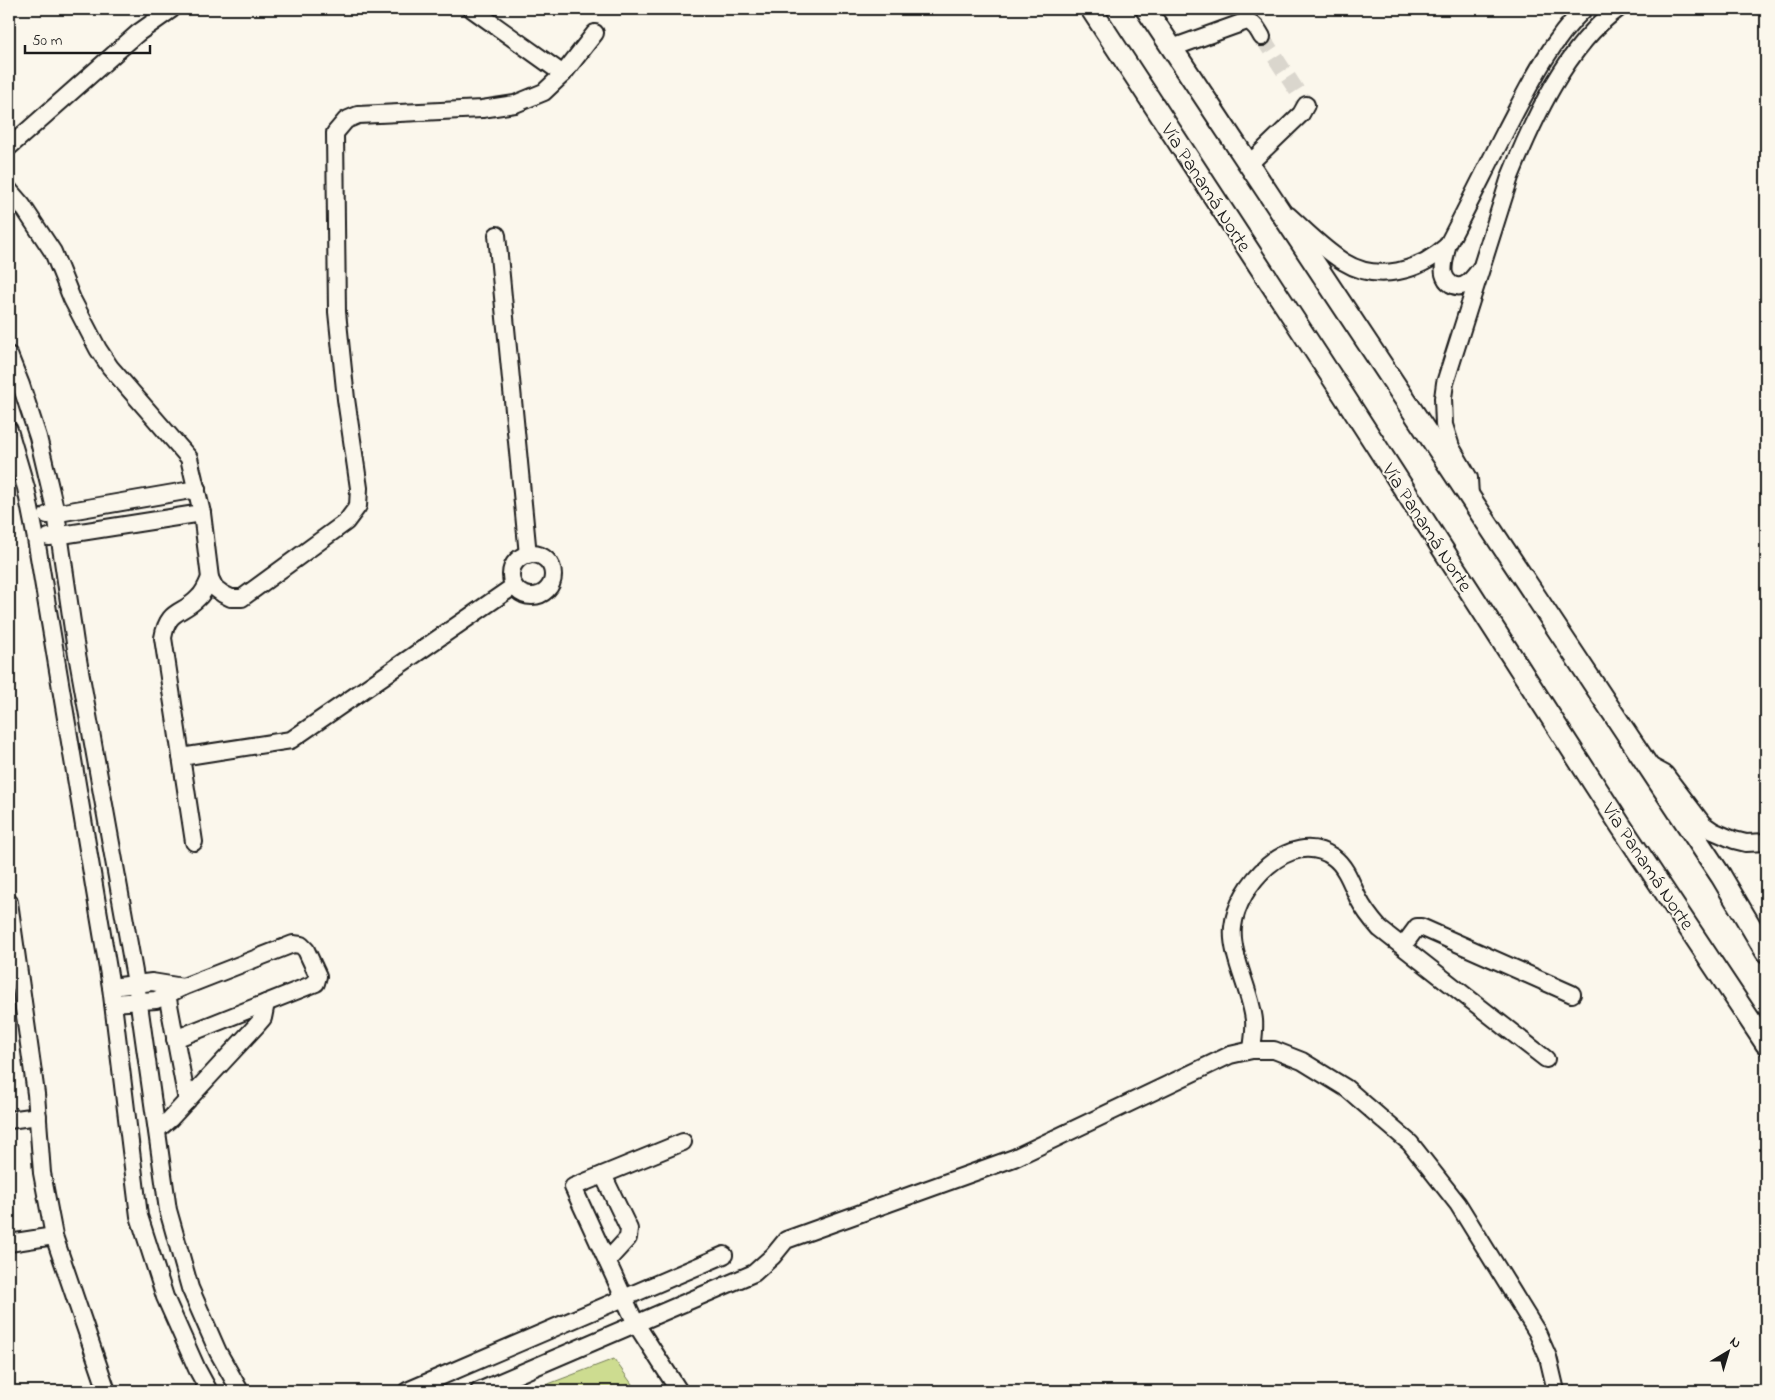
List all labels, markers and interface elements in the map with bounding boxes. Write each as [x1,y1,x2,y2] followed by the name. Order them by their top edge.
[25,22,150,54] scale bar
[32,30,63,52] text: 50 m
[1152,118,1257,258] street label: Vía Panamá Norte
[1373,458,1478,598] street label: Vía Panamá Norte
[1593,797,1700,937] street label: Vía Panamá Norte
[1702,1328,1752,1378] north arrow
[1725,1332,1745,1354] text: N

